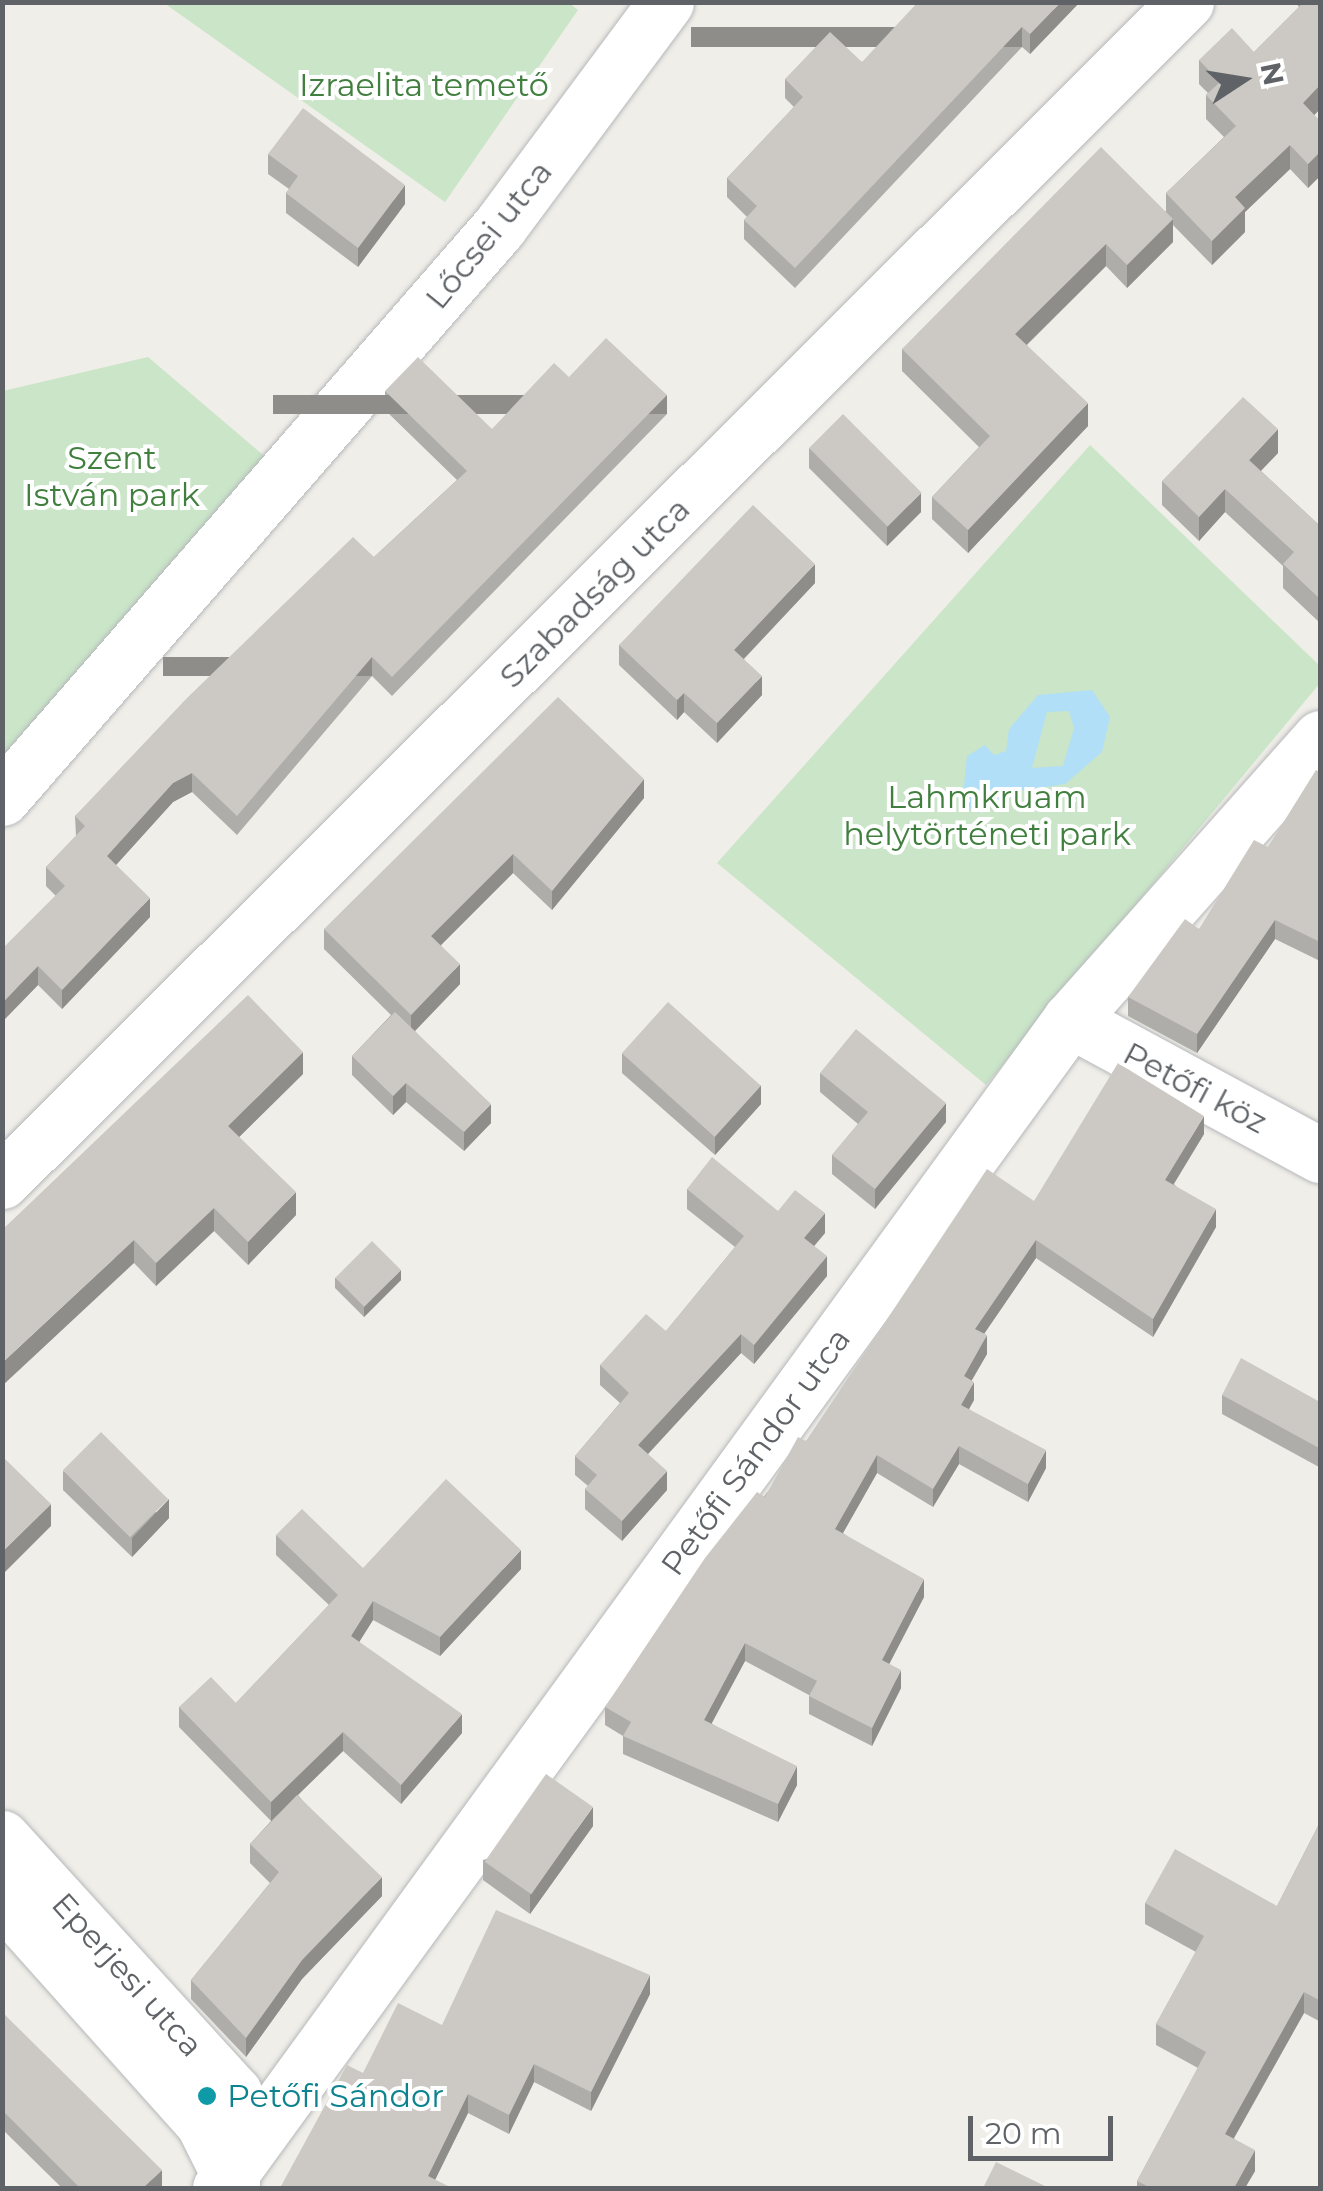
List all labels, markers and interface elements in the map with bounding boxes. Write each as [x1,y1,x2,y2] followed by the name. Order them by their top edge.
[1193,30,1293,130] north arrow
[1253,59,1291,88] text: N
[299,66,549,104] park label: Izraelita temető
[418,153,560,317] street label: Lőcsei utca
[24,440,200,515] park label: Szent István park
[492,490,698,696] street label: Szabadság utca
[843,779,1131,854] park label: Lahmkruam helytörténeti park
[1117,1034,1273,1142] street label: Petőfi köz
[653,1321,859,1583] street label: Petőfi Sándor utca
[44,1885,210,2065] street label: Eperjesi utca
[227,2077,444,2115] place label: Petőfi Sándor
[196,2085,218,2107] marker: Petőfi Sándor
[973,2096,1118,2158] scale bar
[985,2115,1062,2152] text: 20 m

